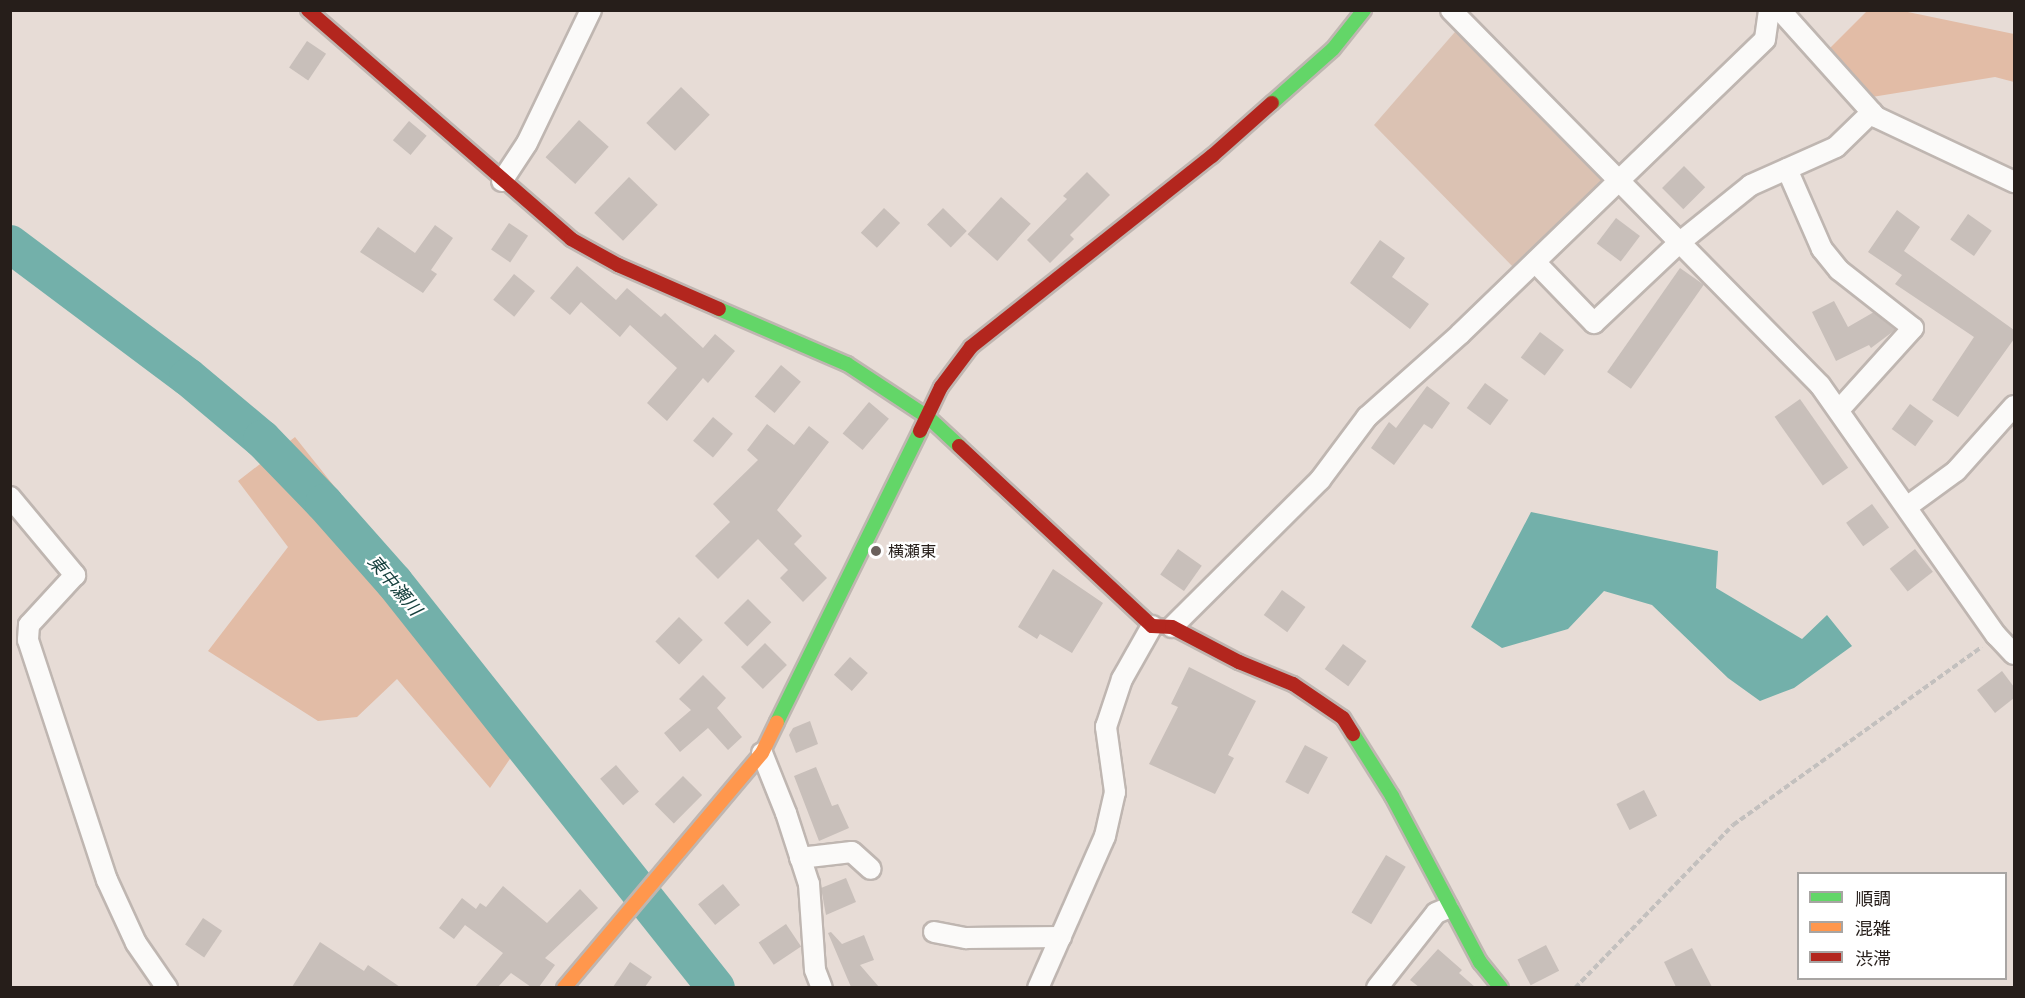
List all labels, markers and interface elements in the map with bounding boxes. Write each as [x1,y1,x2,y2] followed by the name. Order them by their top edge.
[888,541,936,561] place label: 横瀬東
[869,544,883,558] marker: 横瀬東
[364,550,426,620] water label: 東中瀬川
[1797,872,2007,980] legend
[1855,887,1891,909] text: 順調
[1855,917,1891,939] text: 混雑
[1855,947,1891,969] text: 渋滞

